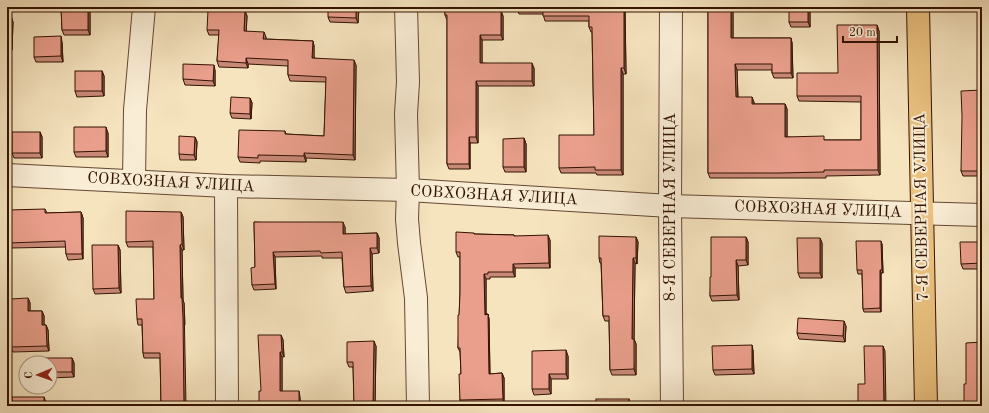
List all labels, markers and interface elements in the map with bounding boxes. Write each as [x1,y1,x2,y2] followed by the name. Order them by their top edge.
[843,18,897,44] scale bar
[849,27,876,39] text: 20 m
[663,113,679,301] street label: 8-Я СЕВЕРНАЯ УЛИЦА
[912,113,932,301] street label: 7-Я СЕВЕРНАЯ УЛИЦА
[87,171,255,195] street label: СОВХОЗНАЯ УЛИЦА
[410,184,578,208] street label: СОВХОЗНАЯ УЛИЦА
[734,199,902,221] street label: СОВХОЗНАЯ УЛИЦА
[18,355,58,395] north arrow
[24,371,35,379] text: С

